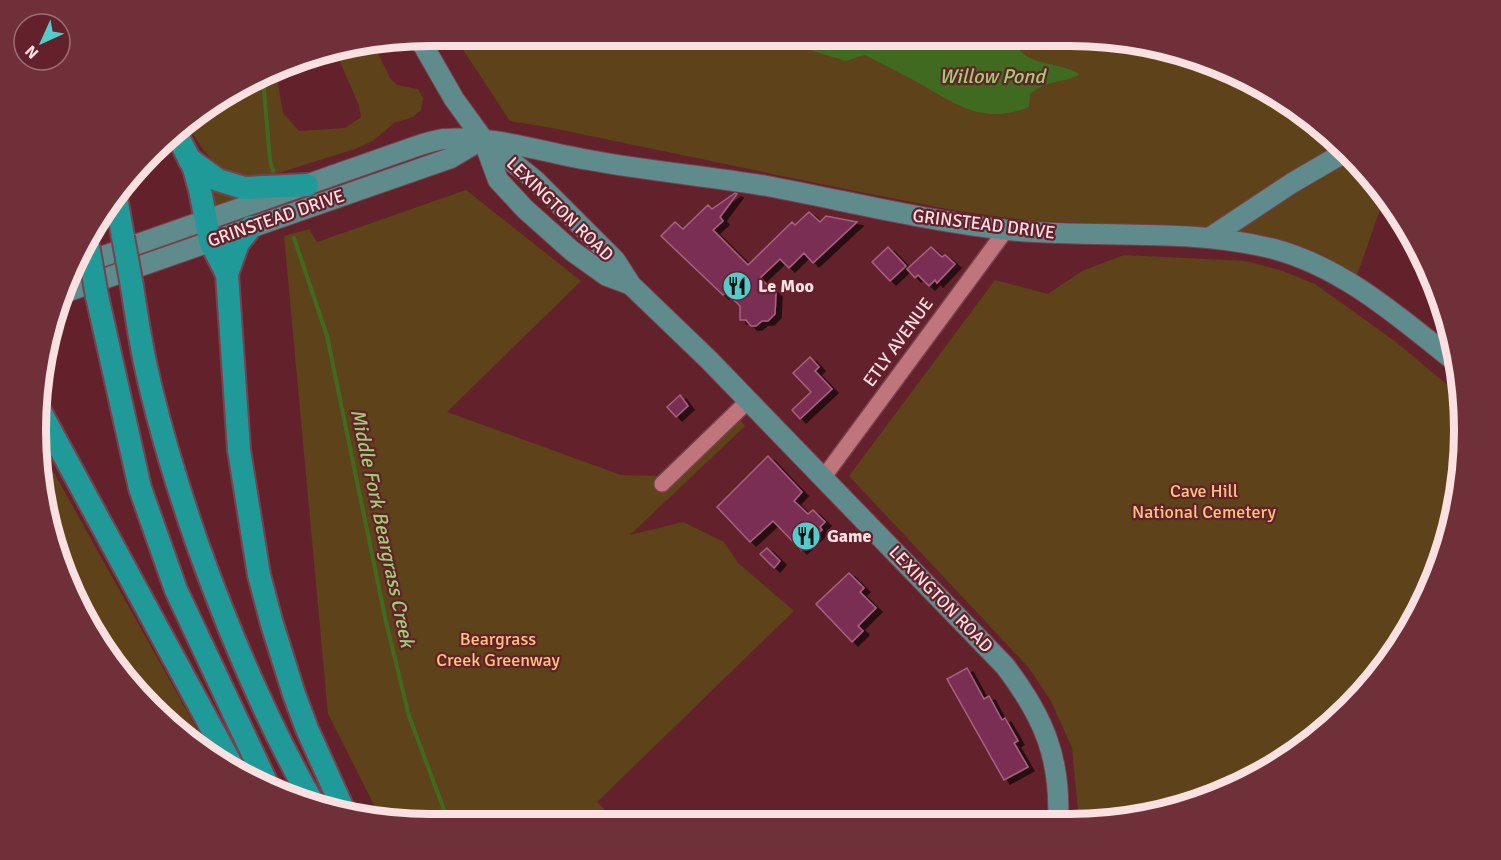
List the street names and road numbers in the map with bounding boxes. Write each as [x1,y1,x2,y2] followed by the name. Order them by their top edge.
[502,152,618,266] street label: LEXINGTON ROAD
[205,184,347,252] street label: GRINSTEAD DRIVE
[911,204,1057,244] street label: GRINSTEAD DRIVE
[858,293,938,391] street label: ETLY AVENUE
[884,541,998,657] street label: LEXINGTON ROAD

